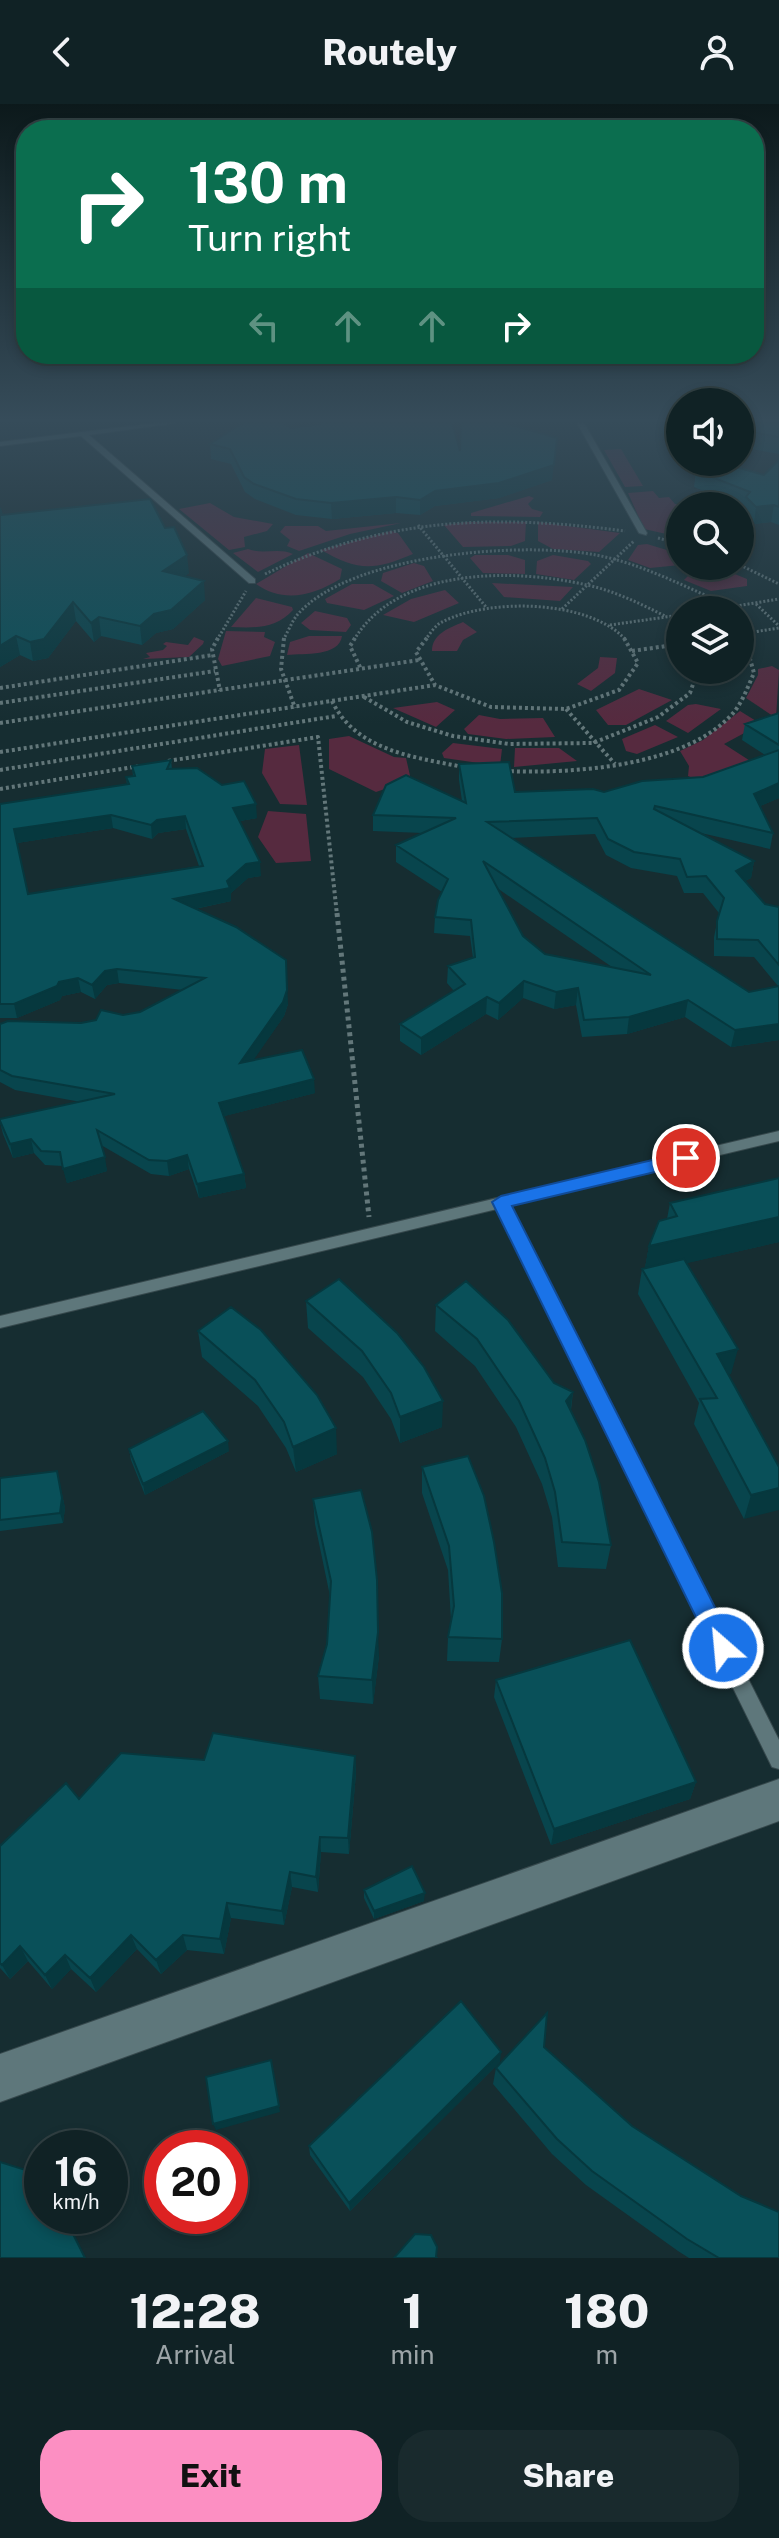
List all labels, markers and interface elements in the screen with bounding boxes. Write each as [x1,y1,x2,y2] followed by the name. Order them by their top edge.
[40,30,84,74] icon: back
[695,30,739,74] icon: person
[322,31,457,73] text: Routely
[188,150,348,216] text: 130 m
[56,152,160,256] icon: right
[188,217,351,259] text: Turn right
[242,304,286,348] icon: left
[326,304,370,348] icon: ahead
[410,304,454,348] icon: ahead
[494,304,538,348] icon: right
[666,388,754,684] map controls
[666,388,754,476] button: sound
[666,492,754,580] button: search
[666,596,754,684] button: layers
[652,1124,720,1192] pin
[664,1136,708,1180] icon: arrive
[681,1606,765,1690] position arrow
[144,2130,248,2234] speed limit sign: 20
[54,2148,98,2195] text: 16
[52,2190,100,2214] text: km/h
[130,2282,261,2339] text: 12:28
[402,2282,423,2339] text: 1
[564,2282,649,2339] text: 180
[155,2339,235,2370] text: Arrival
[390,2339,435,2370] text: min
[595,2339,618,2370] text: m
[40,2430,382,2522] button: Exit
[398,2430,739,2522] button: Share

